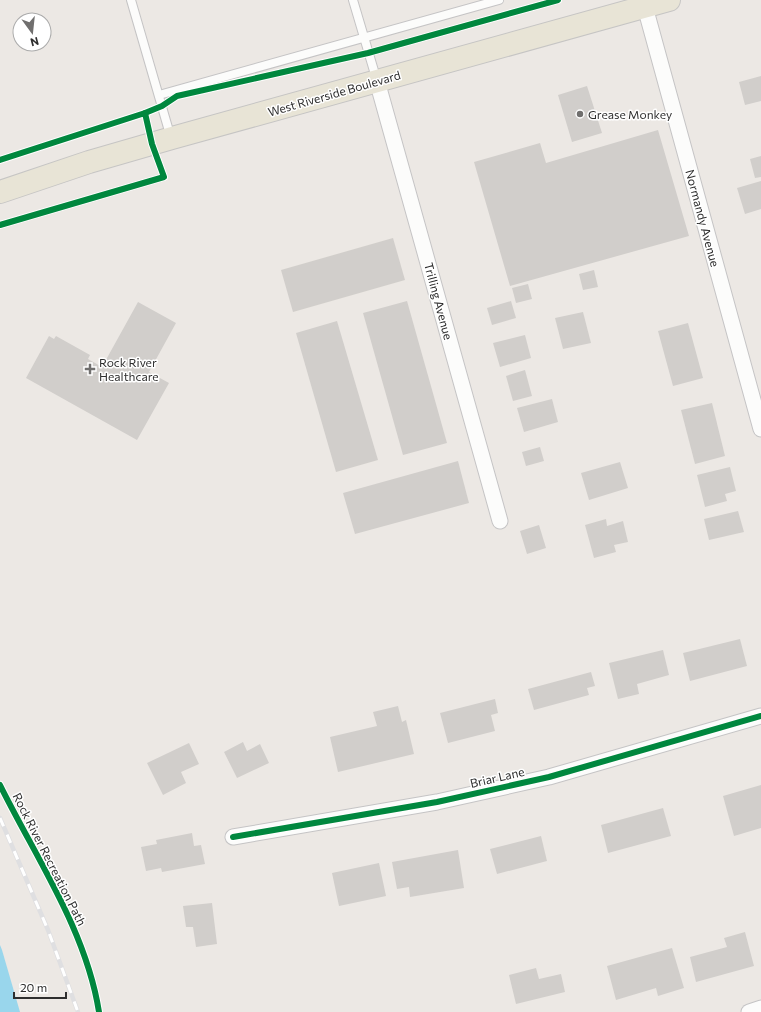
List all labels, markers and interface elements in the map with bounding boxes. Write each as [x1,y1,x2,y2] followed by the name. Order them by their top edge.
[12,12,52,52] north arrow
[29,35,40,49] text: N
[266,67,402,119] street label: West Riverside Boulevard
[588,107,672,121] place label: Grease Monkey
[575,109,585,119] marker: Grease Monkey
[683,168,723,268] street label: Normandy Avenue
[422,261,456,341] street label: Trilling Avenue
[99,355,159,383] place label: Rock River Healthcare
[84,363,96,375] marker: Rock River Healthcare
[468,764,526,790] street label: Briar Lane
[10,790,90,928] street label: Rock River Recreation Path
[14,974,66,1000] scale bar
[20,980,47,994] text: 20 m

